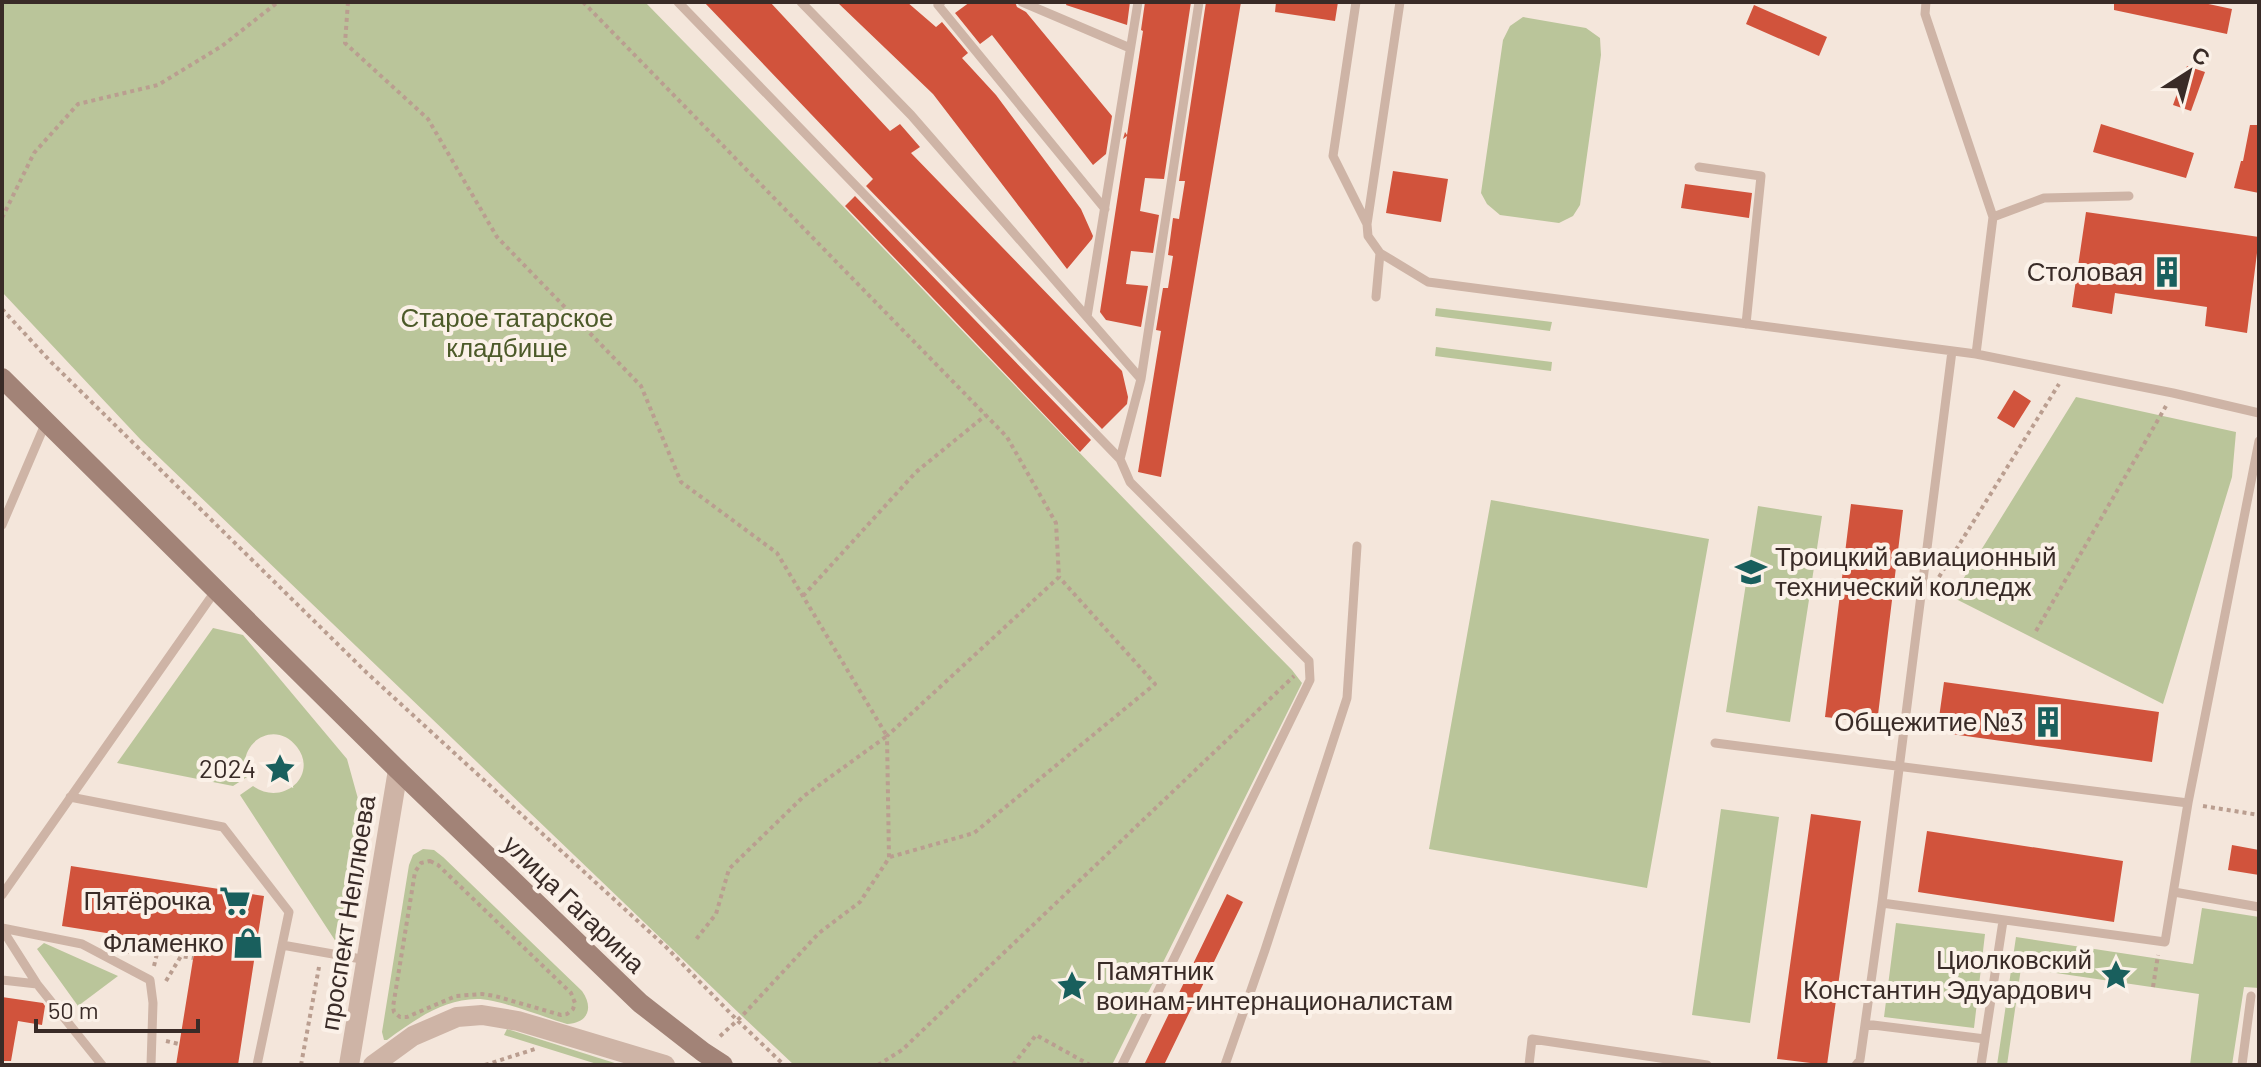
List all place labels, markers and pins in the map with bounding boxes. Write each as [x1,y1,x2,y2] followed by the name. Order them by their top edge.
[2027,255,2143,286] place label: Столовая
[2150,255,2184,289] building icon: Столовая
[1775,540,2056,601] place label: Троицкий авиационный технический колледж
[1734,555,1768,589] school or university icon: Троицкий авиационный технический колледж
[1834,705,2024,736] place label: Общежитие №3
[2031,705,2065,739] building icon: Общежитие №3
[199,752,256,783] place label: 2024
[263,752,297,786] place icon: 2024
[84,884,212,915] place label: Пятёрочка
[218,884,252,918] supermarket icon: Пятёрочка
[103,926,224,957] place label: Фламенко
[231,926,265,960] shop icon: Фламенко
[1803,943,2092,1004] place label: Циолковский Константин Эдуардович
[1096,954,1453,1015] place label: Памятник воинам-интернационалистам
[2099,958,2133,992] place icon: Циолковский Константин Эдуардович
[1055,969,1089,1003] place icon: Памятник воинам-интернационалистам

